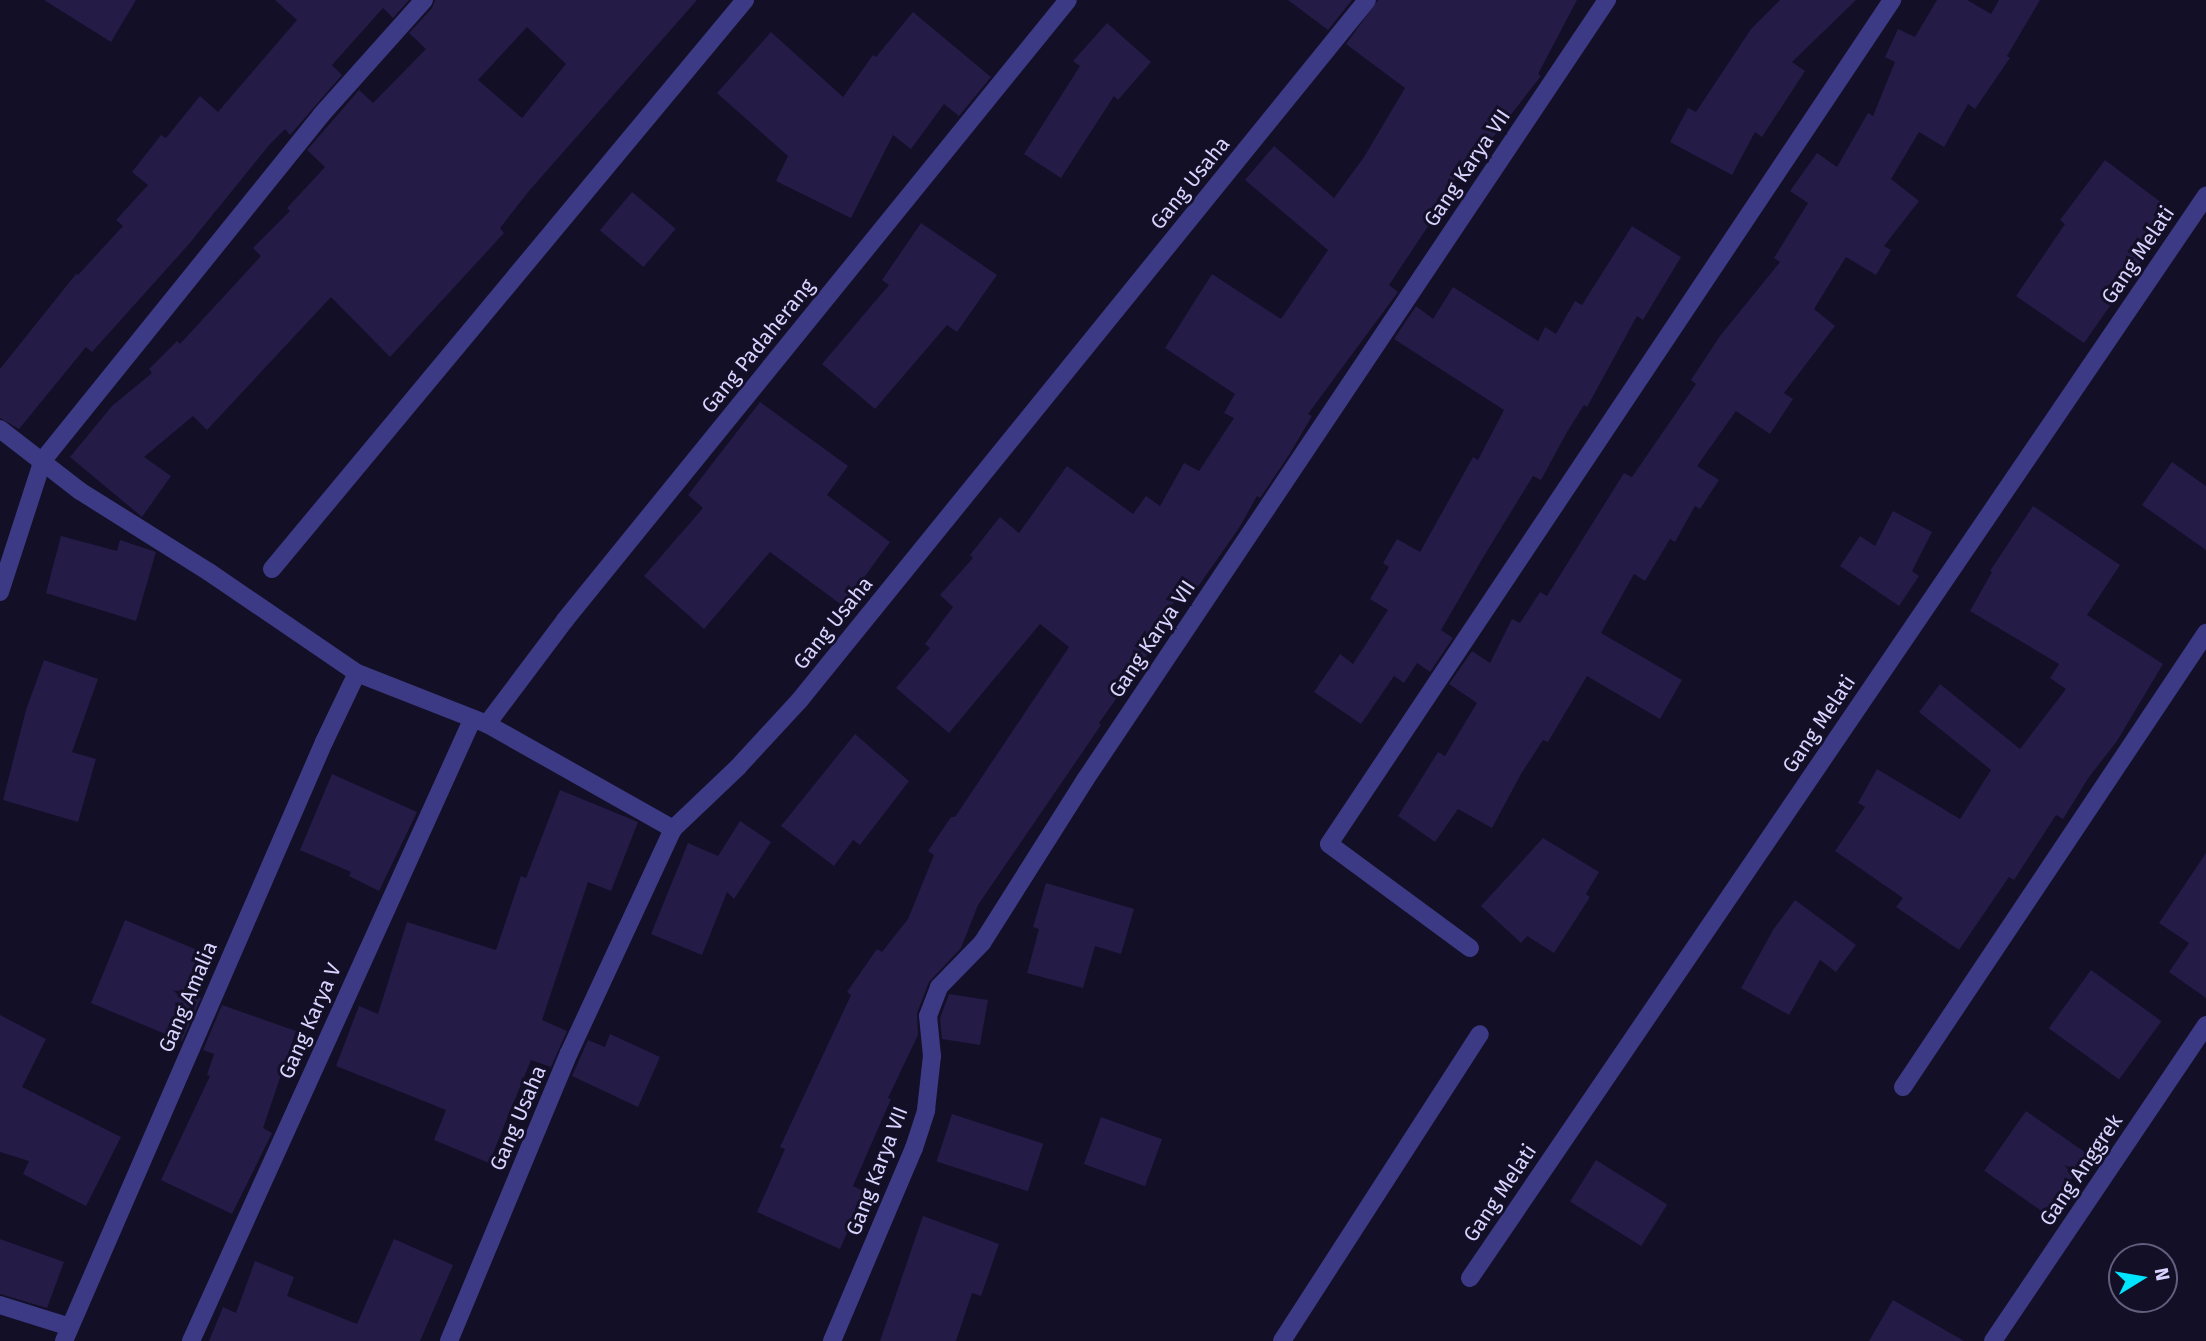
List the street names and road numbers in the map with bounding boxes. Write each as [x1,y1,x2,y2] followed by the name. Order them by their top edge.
[1418,104,1516,232] street label: Gang Karya VII
[1145,132,1235,234] street label: Gang Usaha
[2096,201,2180,309] street label: Gang Melati
[696,274,820,418] street label: Gang Padaherang
[788,572,878,674] street label: Gang Usaha
[1103,575,1201,703] street label: Gang Karya VII
[1777,670,1861,778] street label: Gang Melati
[153,938,223,1056] street label: Gang Amalia
[273,959,347,1083] street label: Gang Karya V
[485,1062,551,1174] street label: Gang Usaha
[841,1103,913,1239] street label: Gang Karya VII
[2034,1109,2128,1231] street label: Gang Anggrek
[1458,1139,1542,1247] street label: Gang Melati

